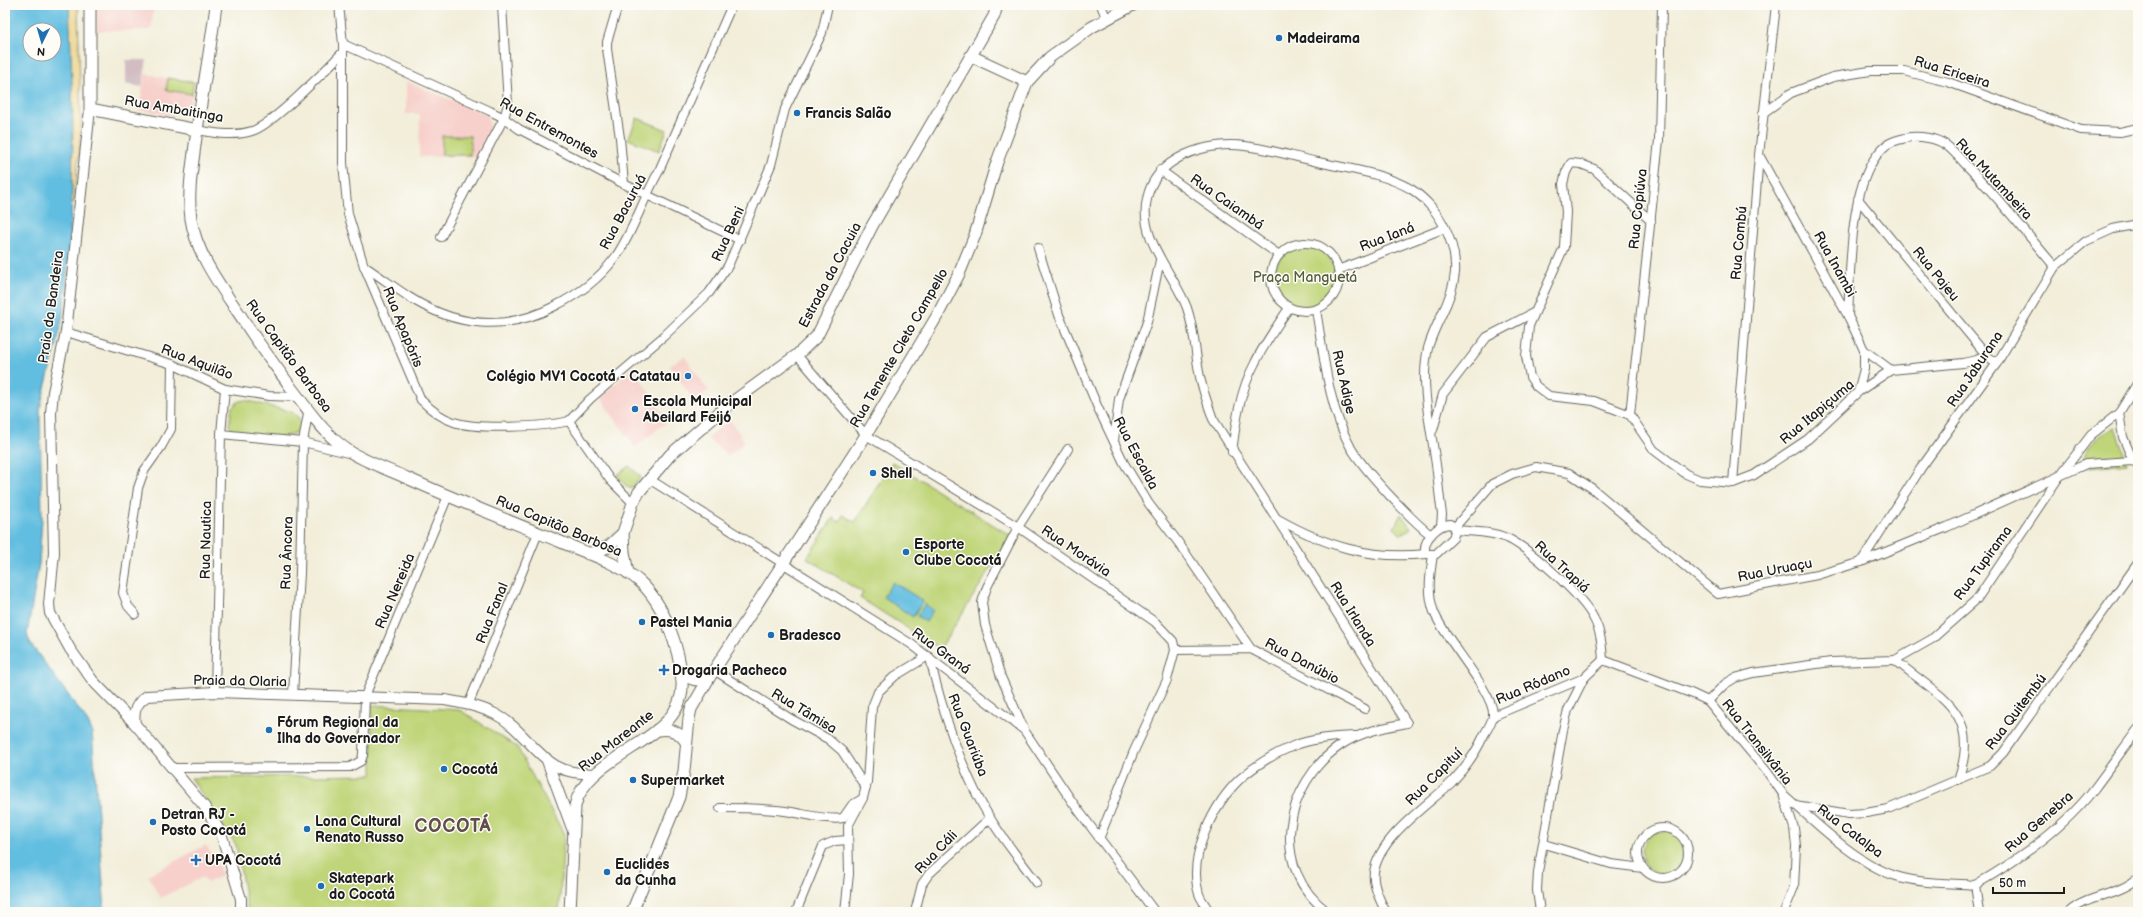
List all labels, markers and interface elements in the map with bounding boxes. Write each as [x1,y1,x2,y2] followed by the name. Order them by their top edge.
[22,22,62,62] north arrow
[1287,30,1360,47] place label: Madeirama
[1274,33,1284,43] marker: Madeirama
[36,45,46,58] text: N
[1912,52,1992,92] street label: Rua Ericeira
[123,92,225,126] street label: Rua Ambaitinga
[497,94,601,162] street label: Rua Entremontes
[805,105,892,122] place label: Francis Salão
[792,108,802,118] marker: Francis Salão
[1952,135,2036,223] street label: Rua Mutambeira
[1625,168,1651,250] street label: Rua Copiúva
[1187,170,1267,234] street label: Rua Caiambá
[596,171,650,253] street label: Rua Bacuruá
[708,204,748,264] street label: Rua Beni
[1727,205,1751,281] street label: Rua Combú
[795,219,865,331] street label: Estrada da Cacuia
[1357,219,1417,255] street label: Rua Ianá
[1810,228,1860,300] street label: Rua Inambi
[1909,243,1963,305] street label: Rua Pajeu
[35,249,67,365] street label: Praia da Bandeira
[846,265,952,431] street label: Rua Tenente Cleto Campello
[1253,269,1357,286] park label: Praça Manguetá
[379,284,427,370] street label: Rua Apapóris
[242,296,336,416] street label: Rua Capitão Barbosa
[1943,328,2007,410] street label: Rua Jaburana
[158,340,236,384] street label: Rua Aquilão
[1328,348,1360,416] street label: Rua Adige
[487,368,680,385] place label: Colégio MV1 Cocotá - Catatau
[683,371,693,381] marker: Colégio MV1 Cocotá - Catatau
[1776,376,1858,448] street label: Rua Itapiçuma
[642,393,752,426] place label: Escola Municipal Abeilard Feijó
[630,404,640,414] marker: Escola Municipal Abeilard Feijó
[1110,414,1162,492] street label: Rua Escalda
[881,465,912,482] place label: Shell
[868,468,878,478] marker: Shell
[493,492,625,560] street label: Rua Capitão Barbosa
[197,500,215,579] street label: Rua Nautica
[276,516,297,590] street label: Rua Âncora
[1038,522,1114,580] street label: Rua Morávia
[1950,522,2016,604] street label: Rua Tupirama
[914,536,1001,569] place label: Esporte Clube Cocotá
[1531,537,1593,597] street label: Rua Trapiá
[901,547,911,557] marker: Esporte Clube Cocotá
[371,551,419,631] street label: Rua Nereida
[1736,554,1814,586] street label: Rua Uruaçu
[1326,578,1380,650] street label: Rua Irlanda
[472,580,512,646] street label: Rua Fanal
[650,614,732,631] place label: Pastel Mania
[637,617,647,627] marker: Pastel Mania
[908,624,974,678] street label: Rua Graná
[779,627,841,644] place label: Bradesco
[766,630,776,640] marker: Bradesco
[1262,634,1342,688] street label: Rua Danúbio
[672,662,787,679] place label: Drogaria Pacheco
[1493,662,1573,708] street label: Rua Ródano
[659,665,669,675] marker: Drogaria Pacheco
[1982,671,2050,753] street label: Rua Quitembú
[193,672,287,690] street label: Praia da Olaria
[768,685,840,737] street label: Rua Tâmisa
[944,691,992,779] street label: Rua Guariúba
[1718,696,1796,788] street label: Rua Transilvânia
[575,706,657,776] street label: Rua Mareante
[277,714,401,747] place label: Fórum Regional da Ilha do Governador
[264,725,274,735] marker: Fórum Regional da Ilha do Governador
[1402,744,1467,809] street label: Rua Capituí
[452,761,498,778] place label: Cocotá
[439,764,449,774] marker: Cocotá
[641,772,725,789] place label: Supermarket
[628,775,638,785] marker: Supermarket
[2001,788,2077,856] street label: Rua Genebra
[1814,801,1886,861] street label: Rua Catalpa
[161,806,246,839] place label: Detran RJ - Posto Cocotá
[315,813,404,846] place label: Lona Cultural Renato Russo
[414,813,492,837] district label: COCOTÁ
[148,817,158,827] marker: Detran RJ - Posto Cocotá
[302,824,312,834] marker: Lona Cultural Renato Russo
[911,827,961,877] street label: Rua Cáli
[205,852,281,869] place label: UPA Cocotá
[190,854,202,866] marker: UPA Cocotá
[615,856,676,889] place label: Euclides da Cunha
[602,867,612,877] marker: Euclides da Cunha
[1993,869,2064,895] scale bar
[329,870,395,903] place label: Skatepark do Cocotá
[1999,876,2026,891] text: 50 m
[316,881,326,891] marker: Skatepark do Cocotá

